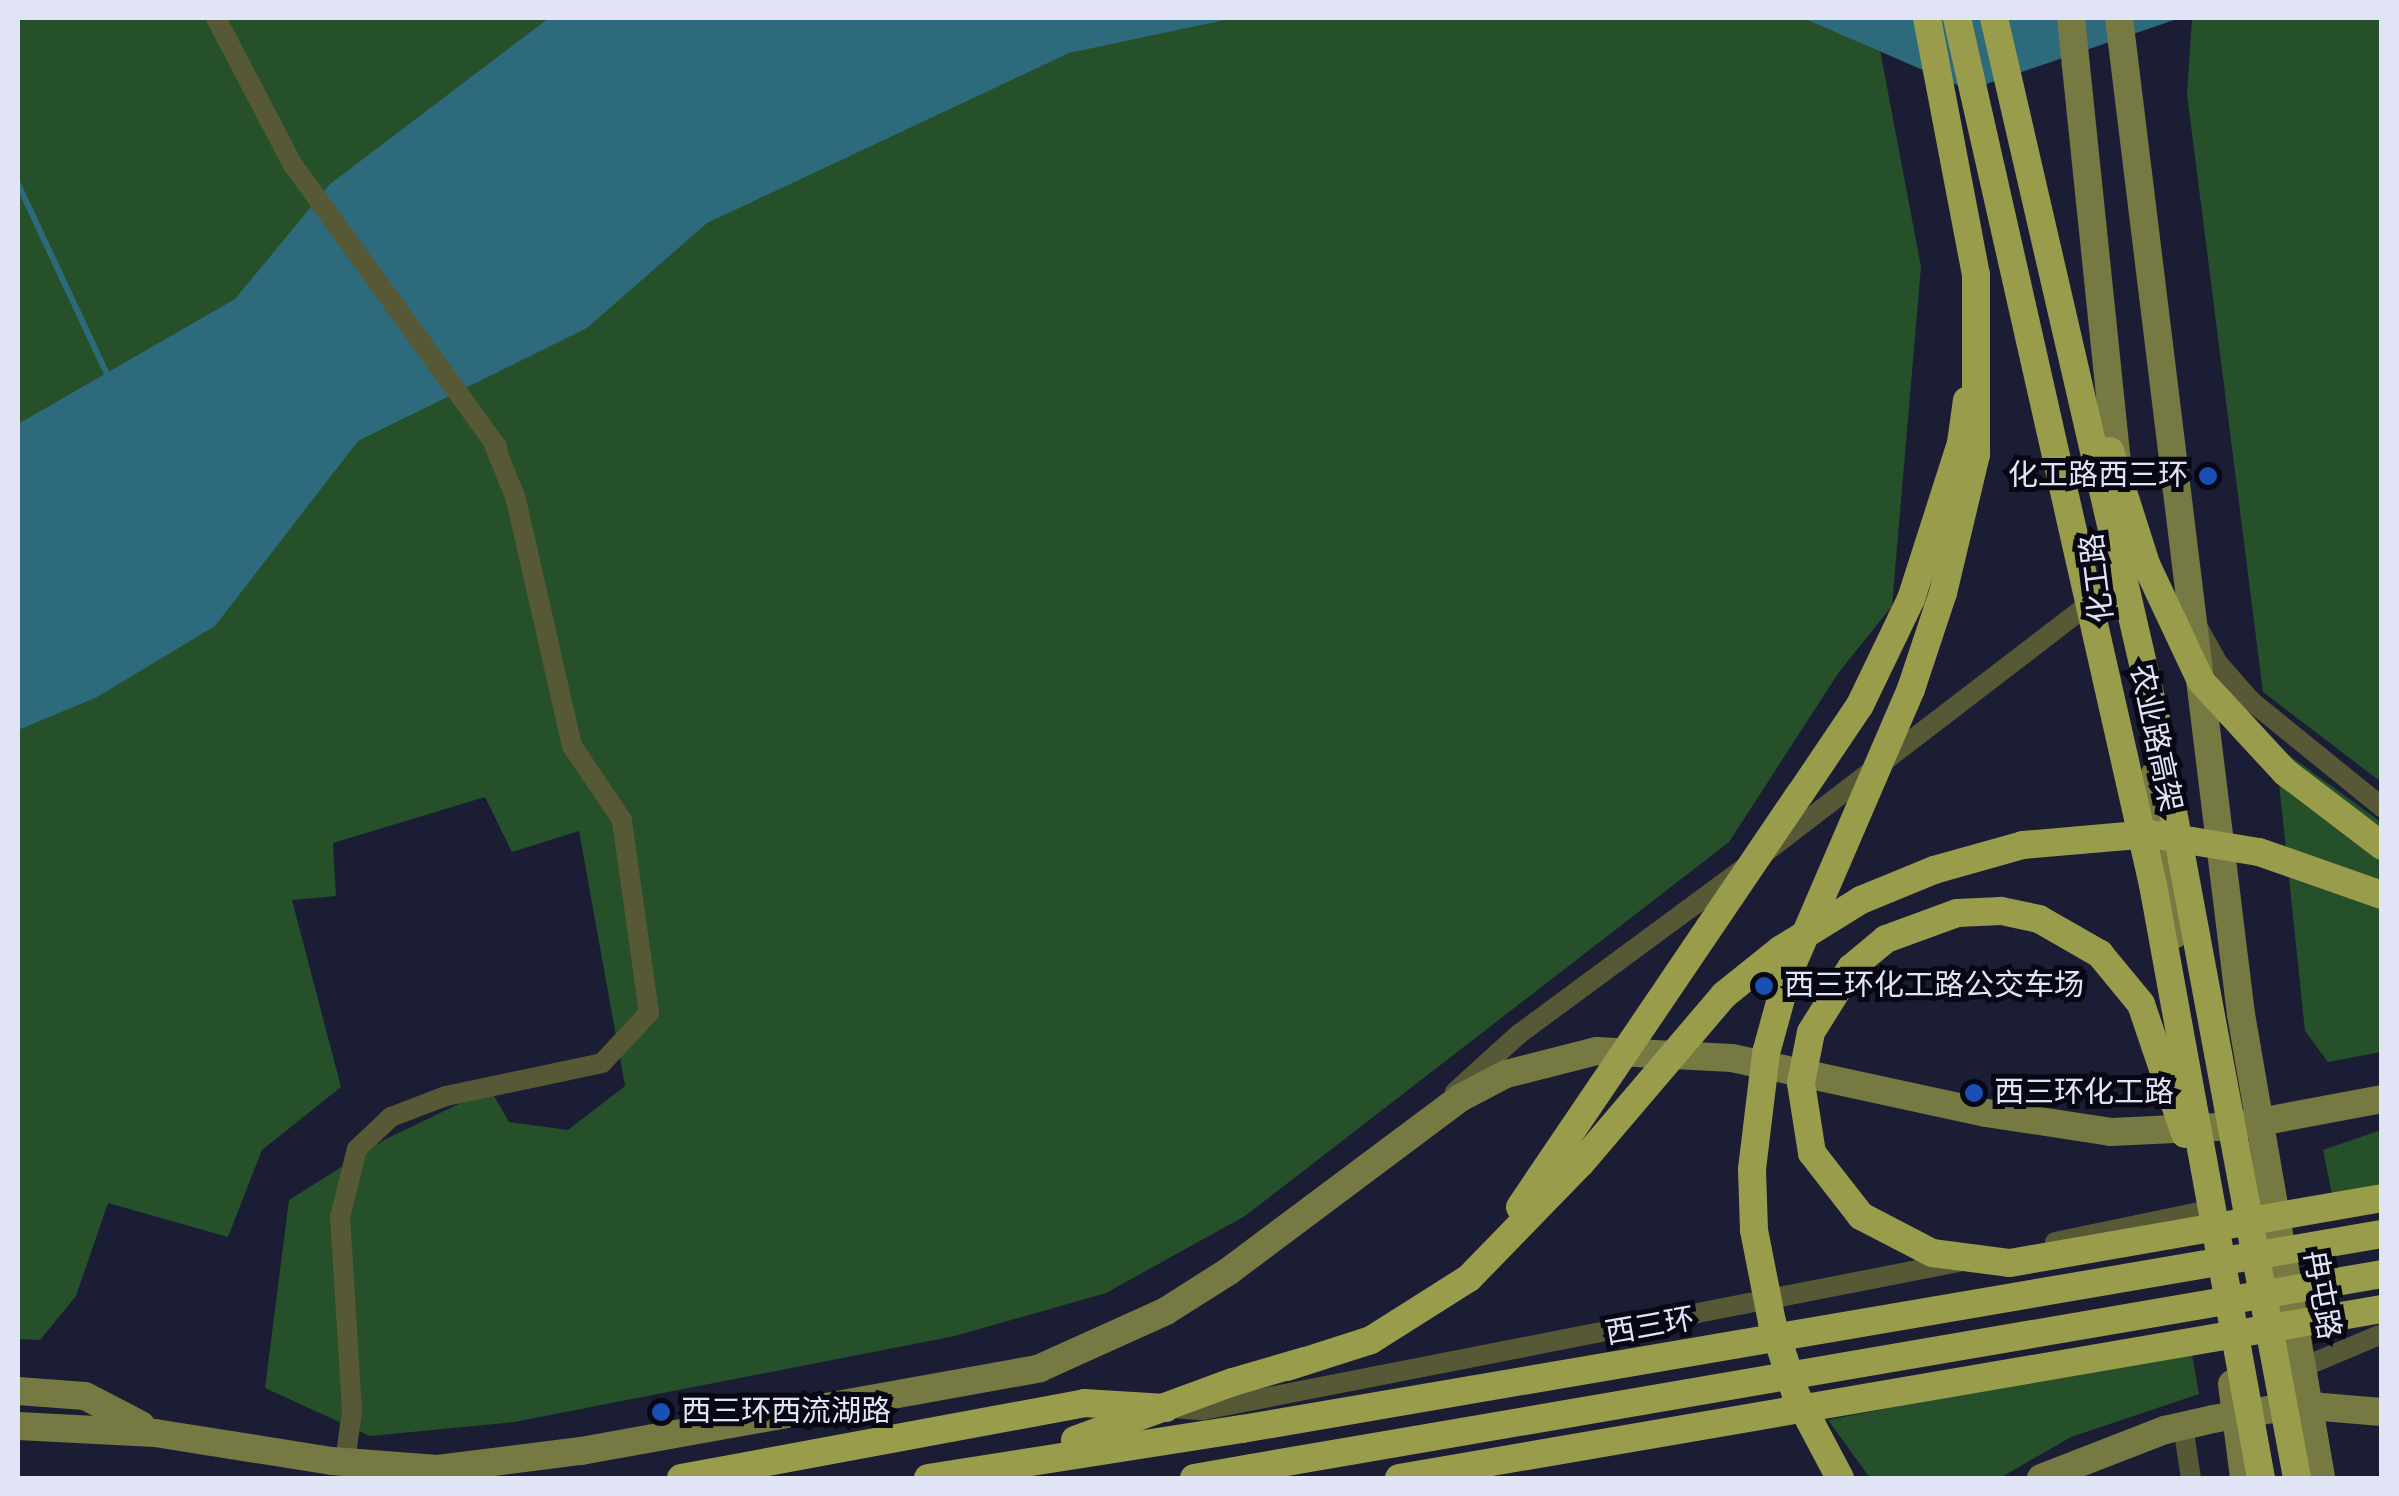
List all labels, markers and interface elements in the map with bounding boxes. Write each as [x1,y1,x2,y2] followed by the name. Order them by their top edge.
[2008,458,2188,494] place label: 化工路西三环
[2197,465,2219,487] marker: 化工路西三环
[2075,531,2121,625] street label: 化工路
[2122,661,2188,815] street label: 农业路高架
[1784,968,2084,1004] place label: 西三环化工路公交车场
[1753,975,1775,997] marker: 西三环化工路公交车场
[1994,1075,2174,1111] place label: 西三环化工路
[1963,1082,1985,1104] marker: 西三环化工路
[2295,1248,2347,1342] street label: 冉屯路
[1603,1301,1697,1353] street label: 西三环
[681,1394,891,1430] place label: 西三环西流湖路
[650,1401,672,1423] marker: 西三环西流湖路

